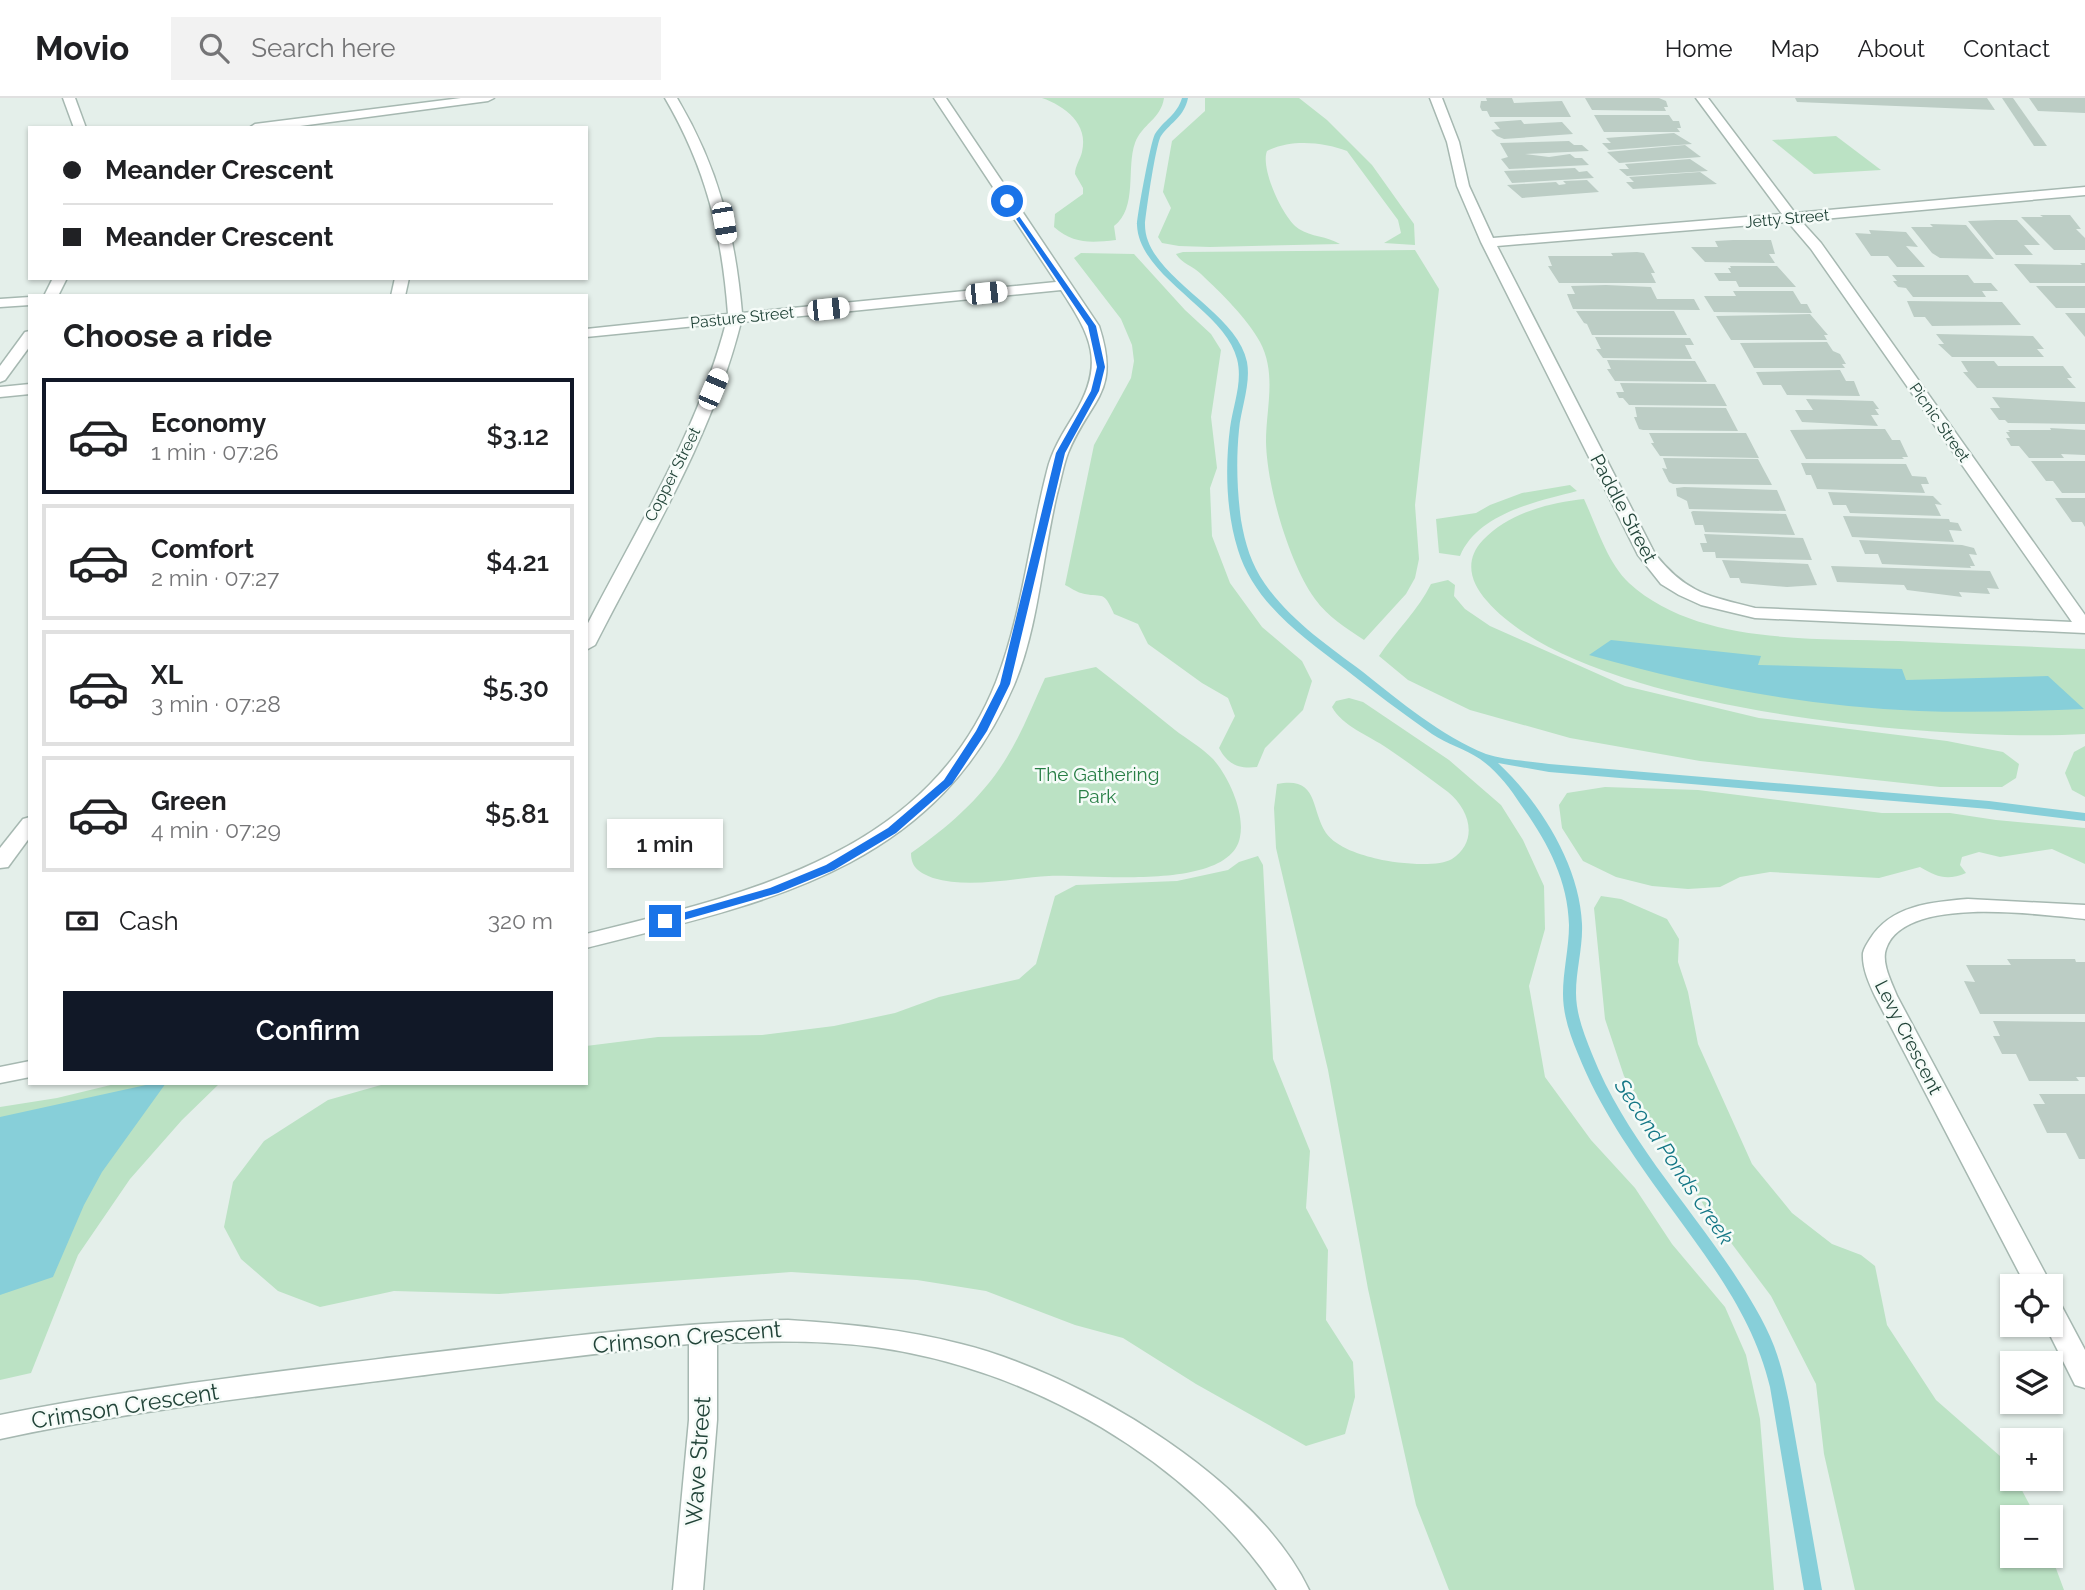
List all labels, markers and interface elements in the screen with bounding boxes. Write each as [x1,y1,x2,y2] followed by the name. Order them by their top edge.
[171,17,661,80] search box
[35,29,129,68] text: Movio
[195,29,233,67] icon: search
[251,33,396,63] text: Search here
[1665,34,1733,63] text: Home
[1771,34,1819,63] text: Map
[1857,34,1925,63] text: About
[1963,34,2050,63] text: Contact
[105,155,333,185] text: Meander Crescent
[991,185,1023,217] route start
[711,200,738,246] car
[1744,205,1830,232] street label: Jetty Street
[105,222,333,252] text: Meander Crescent
[965,280,1008,306] car
[807,296,850,322] car
[689,303,796,332] street label: Pasture Street
[63,317,272,354] text: Choose a ride
[696,366,731,412] car
[1905,379,1974,466] street label: Picnic Street
[67,405,130,468] icon: car
[151,408,266,438] text: Economy
[486,421,549,451] text: $3.12
[641,423,705,525] street label: Copper Street
[151,438,279,465] text: 1 min · 07:26
[1586,450,1662,566] street label: Paddle Street
[67,531,130,594] icon: car
[151,534,254,564] text: Comfort
[486,547,549,577] text: $4.21
[151,564,279,591] text: 2 min · 07:27
[67,657,130,720] icon: car
[151,660,183,690] text: XL
[483,673,549,703] text: $5.30
[151,690,281,717] text: 3 min · 07:28
[1035,763,1159,807] park label: The Gathering Park
[67,783,130,846] icon: car
[151,786,227,816] text: Green
[485,799,549,829] text: $5.81
[151,816,281,843] text: 4 min · 07:29
[607,820,723,868] callout: 1 min
[636,830,694,857] text: 1 min
[63,902,101,940] icon: cash
[649,905,681,937] route end
[119,906,179,936] text: Cash
[488,907,553,934] text: 320 m
[1871,976,1947,1098] street label: Levy Crescent
[63,991,553,1071] button: Confirm
[1609,1073,1739,1249] water label: Second Ponds Creek
[2000,1274,2063,1568] map controls
[2000,1274,2063,1337] button: locate
[592,1315,783,1358] street label: Crimson Crescent
[2000,1351,2063,1414] button: layers
[29,1377,221,1434] street label: Crimson Crescent
[680,1395,716,1527] street label: Wave Street
[2000,1428,2063,1491] button: +
[2000,1505,2063,1568] button: −

